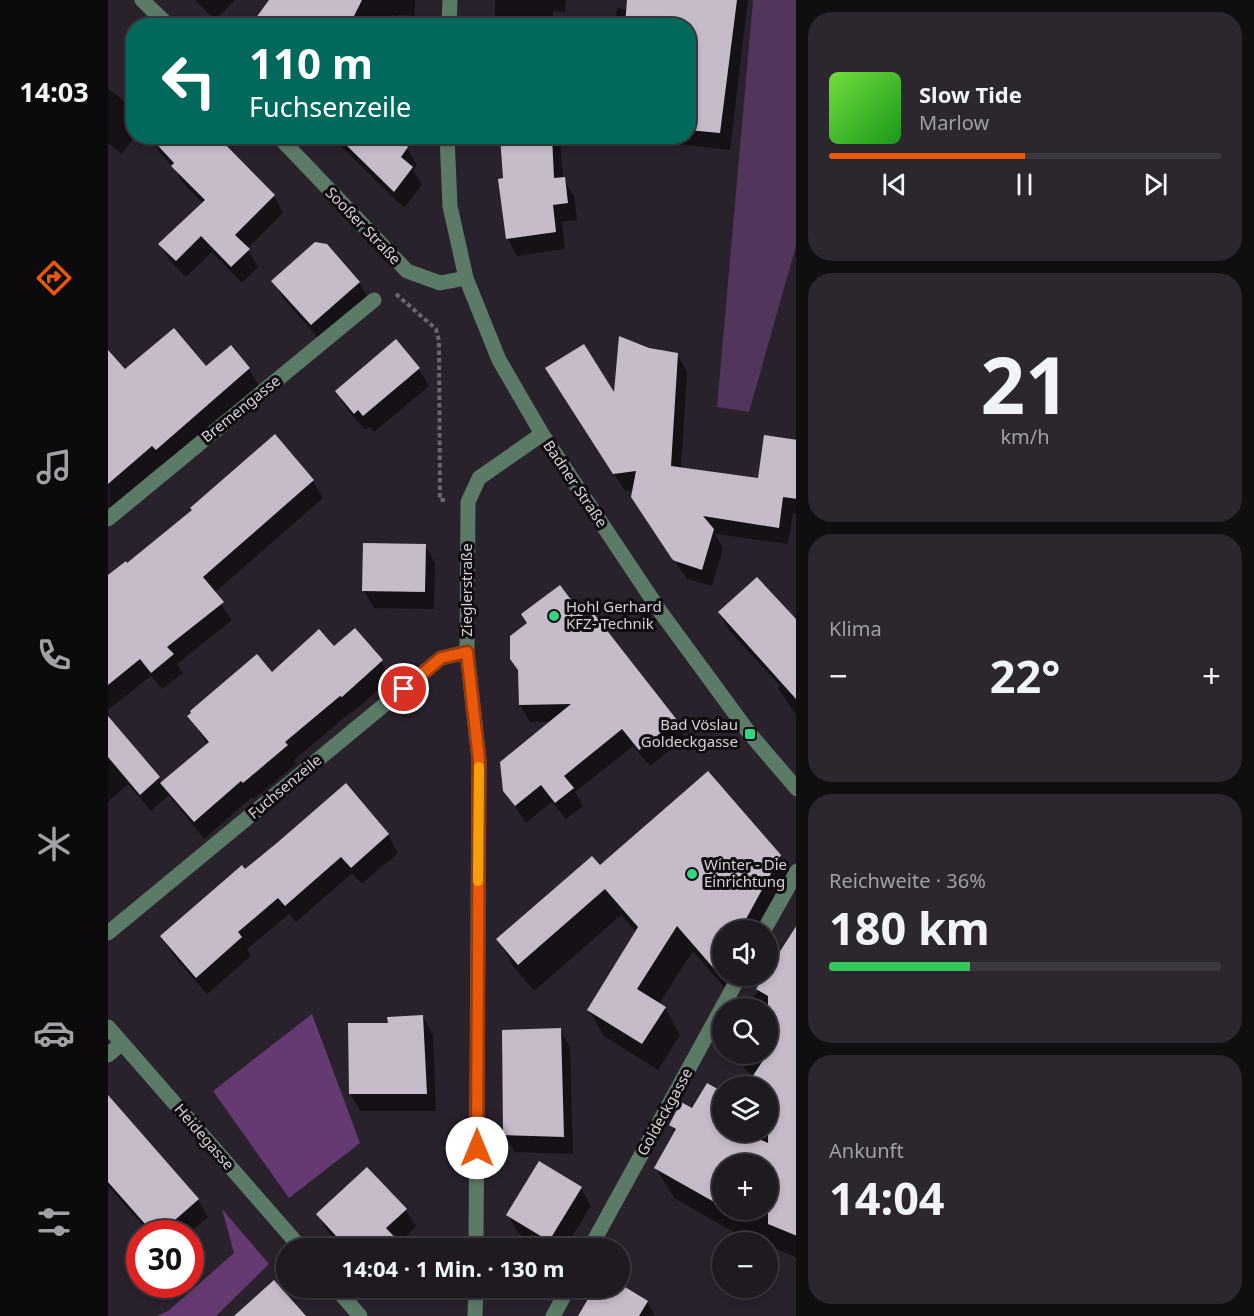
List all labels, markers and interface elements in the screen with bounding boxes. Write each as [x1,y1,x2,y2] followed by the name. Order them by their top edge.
[249,34,373,91] text: 110 m
[150,42,228,120] icon: left
[19,73,89,110] text: 14:03
[919,79,1022,109] text: Slow Tide
[249,88,411,125] text: Fuchsenzeile
[919,109,989,136] text: Marlow
[878,168,911,201] icon: previous
[1008,168,1041,201] icon: pause
[1139,168,1172,201] icon: next
[322,182,406,268] street label: Sooßer Straße
[33,257,75,299] icon: directions
[980,331,1070,437] text: 21
[197,370,284,446] street label: Bremengasse
[1000,423,1050,450] text: km/h
[539,436,612,531] street label: Badner Straße
[33,446,75,488] icon: music
[456,543,476,637] street label: Zieglerstraße
[566,596,662,633] place label: Hohl Gerhard KFZ- Technik
[547,609,561,623] marker: Hohl Gerhard KFZ- Technik
[829,615,882,642] text: Klima
[33,634,75,676] icon: phone
[990,645,1060,706] text: 22°
[829,653,848,698] text: −
[1202,653,1221,698] text: +
[378,663,429,714] pin
[387,672,420,705] icon: arrive
[641,714,738,751] place label: Bad Vöslau Goldeckgasse
[743,727,757,741] marker: Bad Vöslau Goldeckgasse
[243,750,325,823] street label: Fuchsenzeile
[33,823,75,865] icon: climate
[704,854,787,891] place label: Winter - Die Einrichtung
[685,867,699,881] marker: Winter - Die Einrichtung
[829,867,986,894] text: Reichweite · 36%
[829,897,990,958] text: 180 km
[712,920,778,1298] map controls
[712,920,778,986] button: sound
[712,998,778,1064] button: search
[33,1012,75,1054] icon: car
[632,1064,696,1159] street label: Goldeckgasse
[712,1076,778,1142] button: layers
[170,1099,239,1174] street label: Heidegasse
[445,1116,509,1180] position arrow
[829,1137,904,1164] text: Ankunft
[712,1154,778,1220] button: +
[829,1167,945,1228] text: 14:04
[33,1201,75,1243] icon: filters
[126,1220,204,1298] speed limit sign: 30
[712,1232,778,1298] button: −
[342,1253,564,1283] text: 14:04 · 1 Min. · 130 m

